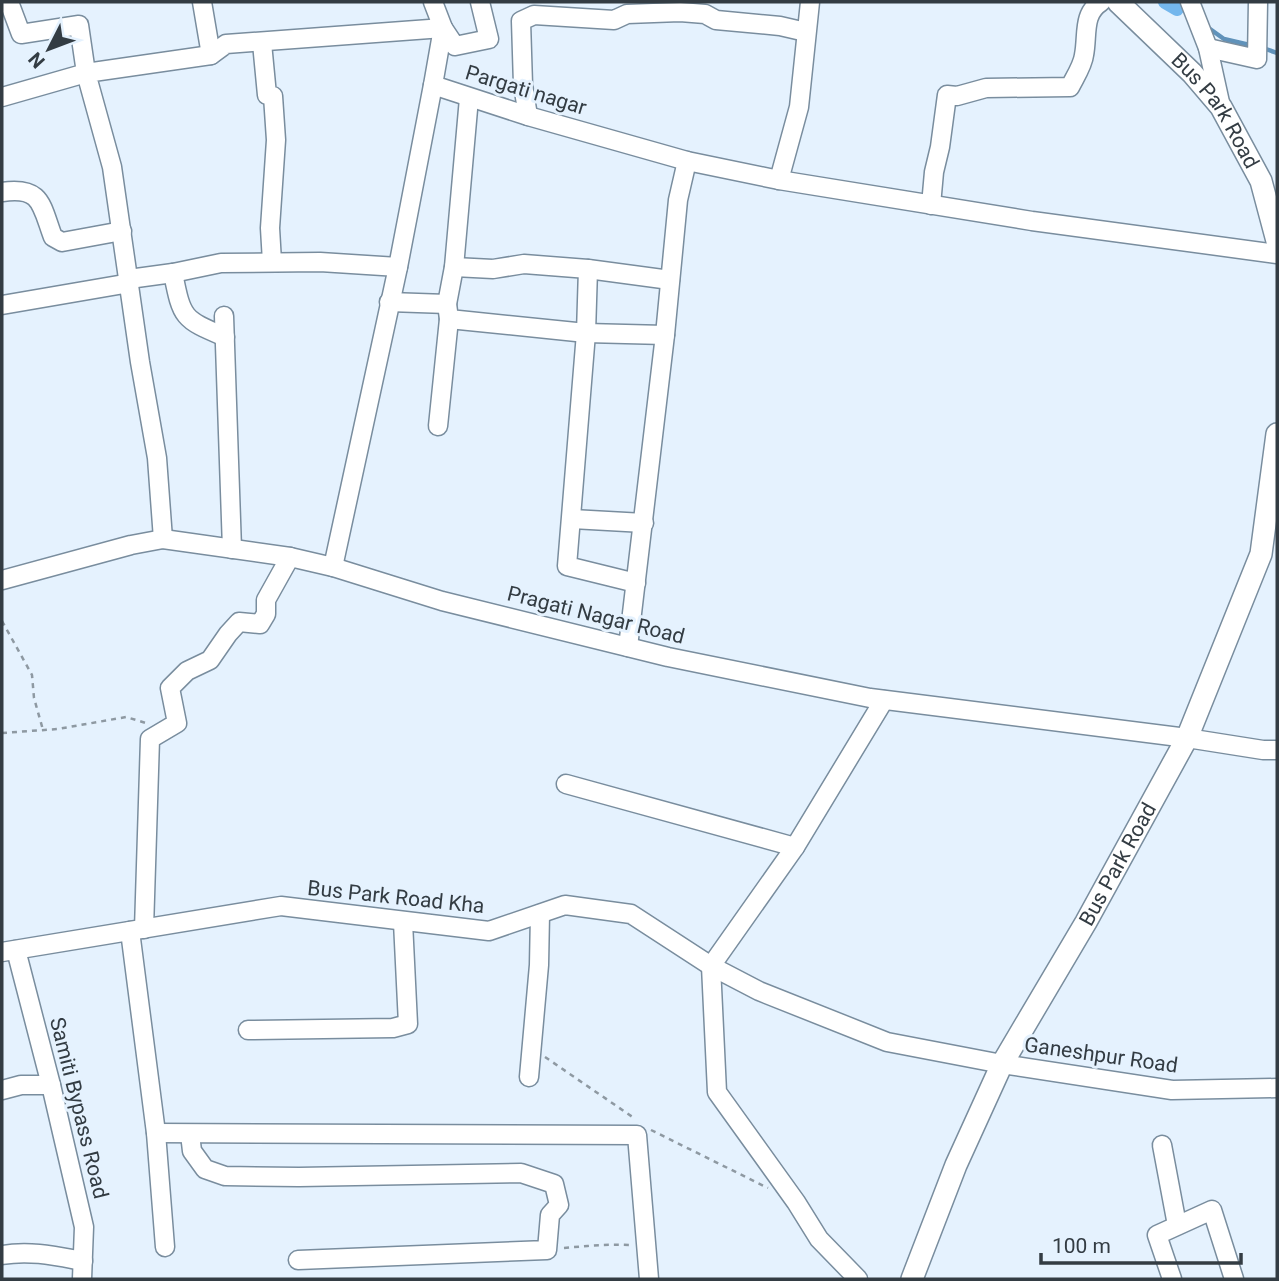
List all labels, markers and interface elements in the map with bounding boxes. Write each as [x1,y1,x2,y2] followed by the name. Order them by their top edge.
[14,14,84,84] north arrow
[24,47,50,73] text: N
[1167,48,1264,173] street label: Bus Park Road
[463,60,589,120] street label: Pargati nagar
[505,581,687,649] street label: Pragati Nagar Road
[1074,799,1161,930] street label: Bus Park Road
[306,876,486,918] street label: Bus Park Road Kha
[45,1015,113,1201] street label: Samiti Bypass Road
[1023,1032,1179,1078] street label: Ganeshpur Road
[1041,1222,1240,1266] scale bar
[1052,1234,1111,1258] text: 100 m

